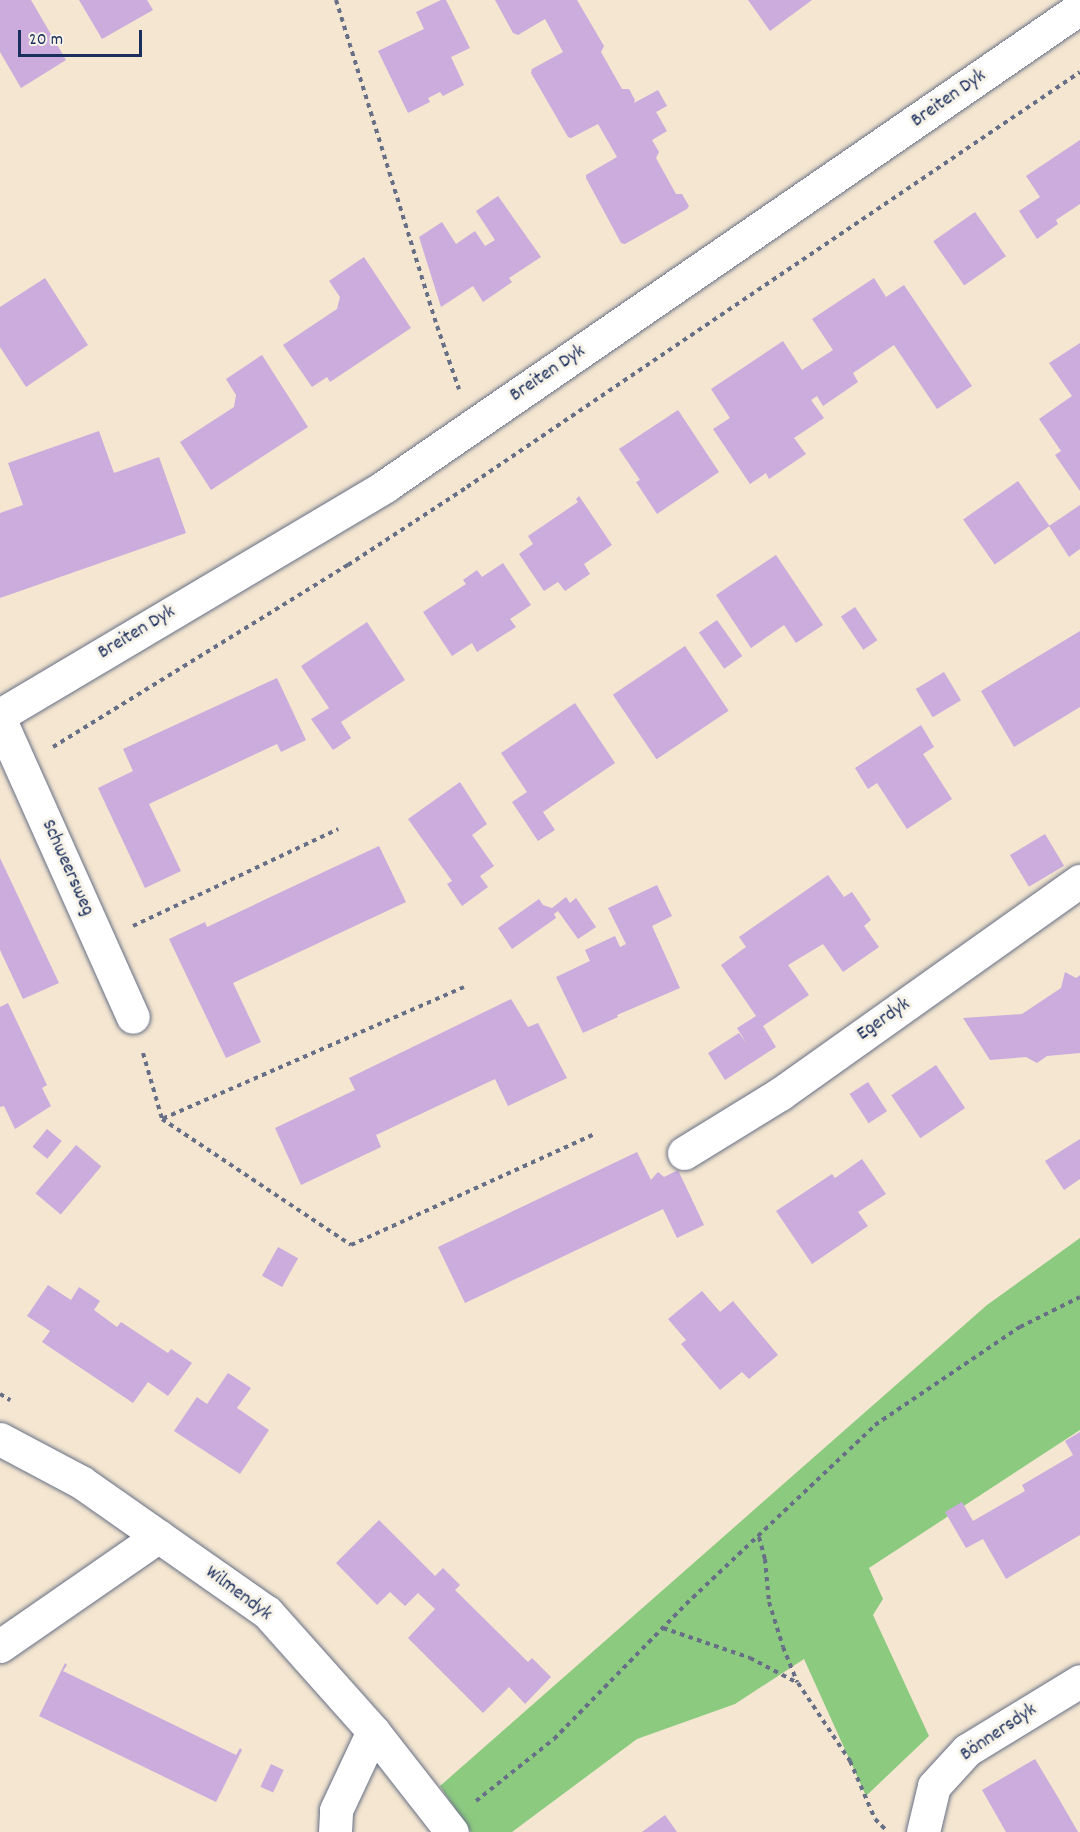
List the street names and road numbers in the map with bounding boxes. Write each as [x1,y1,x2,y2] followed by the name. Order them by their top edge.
[907,65,991,133] street label: Breiten Dyk
[506,340,590,408] street label: Breiten Dyk
[94,601,180,665] street label: Breiten Dyk
[35,816,99,920] street label: Schweersweg
[853,993,915,1047] street label: Egerdyk
[200,1561,276,1627] street label: Wilmendyk
[956,1699,1042,1767] street label: Bönnersdyk

